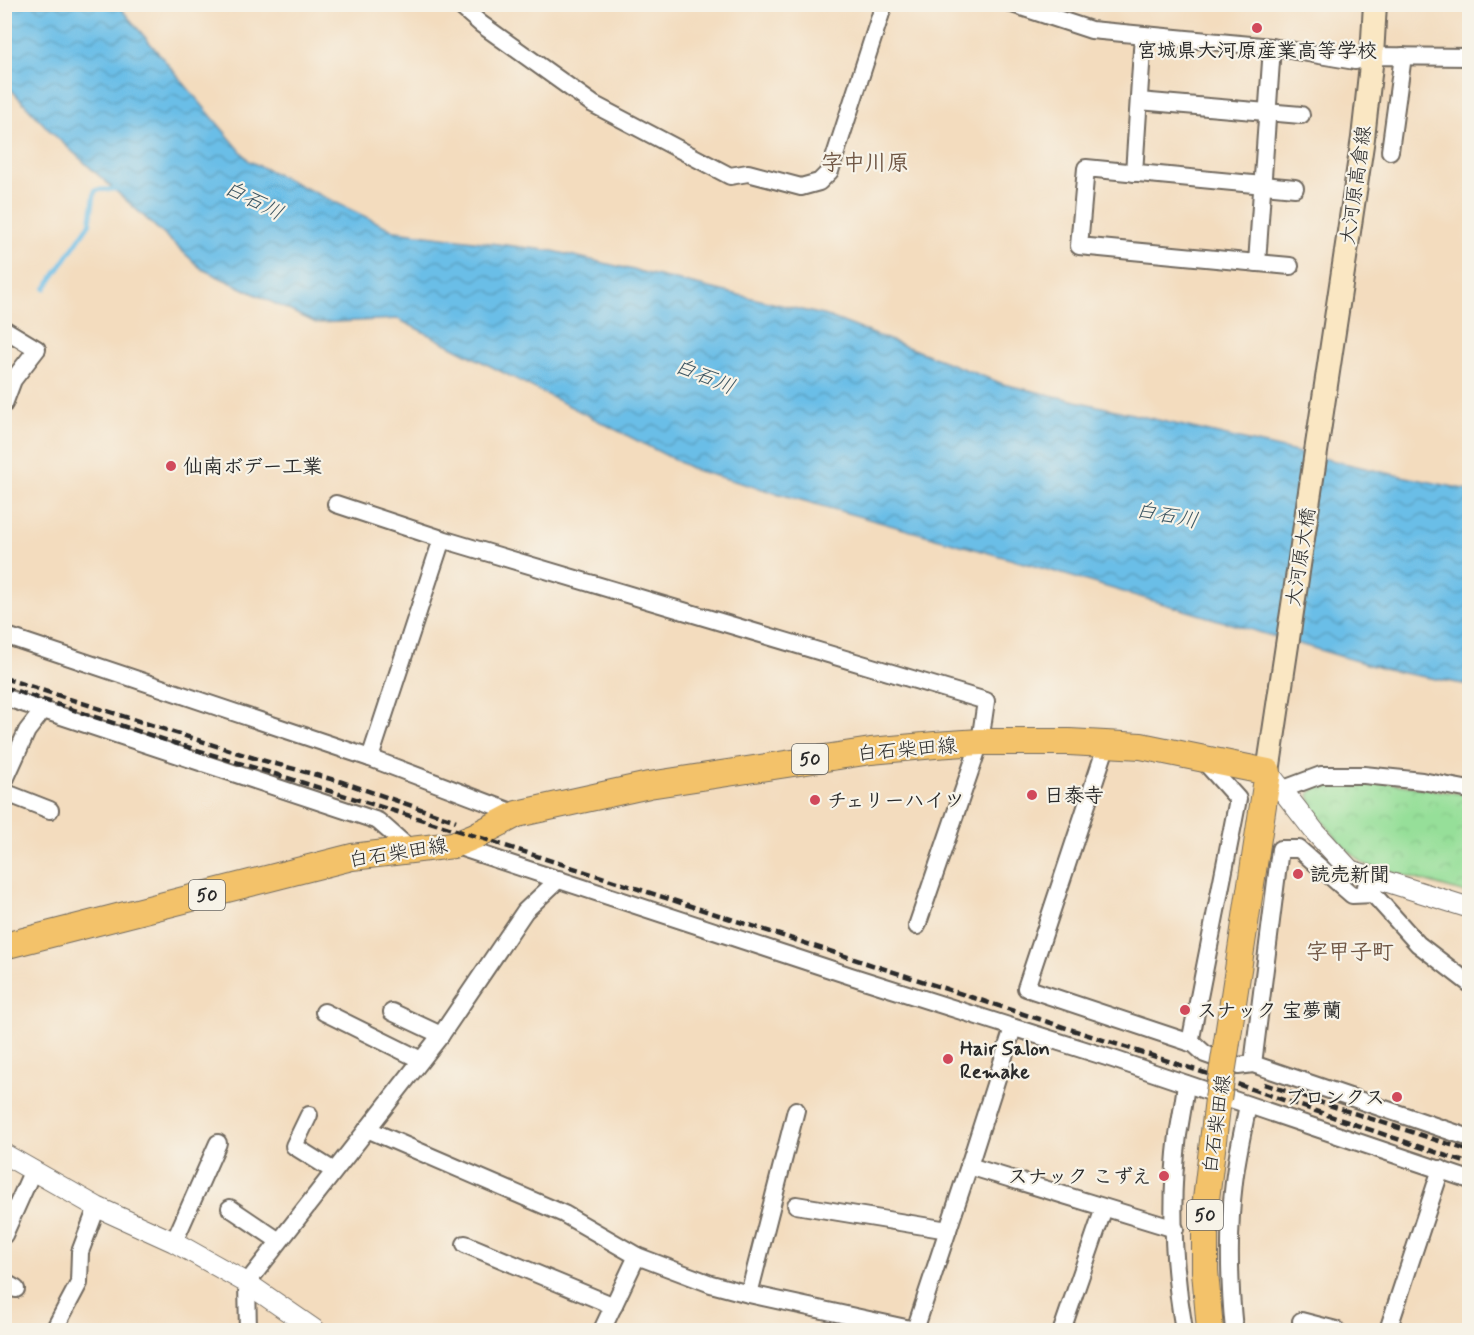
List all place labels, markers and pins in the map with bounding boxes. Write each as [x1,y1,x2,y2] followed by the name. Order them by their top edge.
[1250,21,1264,35] marker: 宮城県大河原産業高等学校
[1137,38,1377,65] place label: 宮城県大河原産業高等学校
[183,454,323,481] place label: 仙南ボデー工業
[164,459,178,473] marker: 仙南ボデー工業
[1044,783,1104,810] place label: 日泰寺
[827,788,965,815] place label: チェリーハイツ
[1025,788,1039,802] marker: 日泰寺
[808,793,822,807] marker: チェリーハイツ
[1310,862,1390,889] place label: 読売新聞
[1291,867,1305,881] marker: 読売新聞
[1197,998,1342,1025] place label: スナック 宝夢蘭
[1178,1003,1192,1017] marker: スナック 宝夢蘭
[960,1036,1050,1086] place label: Hair Salon Remake
[941,1052,955,1066] marker: Hair Salon Remake
[1285,1085,1385,1112] place label: ブロンクス
[1390,1090,1404,1104] marker: ブロンクス
[1008,1164,1152,1191] place label: スナック こずえ
[1157,1169,1171,1183] marker: スナック こずえ

